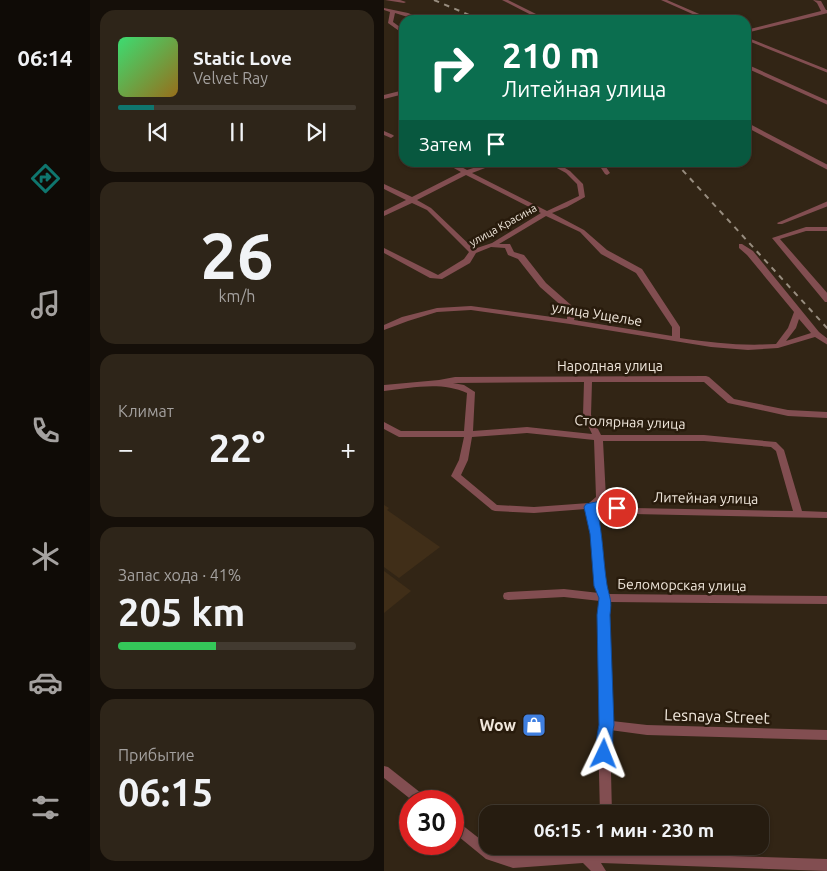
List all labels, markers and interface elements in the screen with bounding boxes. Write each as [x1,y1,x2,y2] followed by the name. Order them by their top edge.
[419,35,484,100] icon: right
[502,35,600,75] text: 210 m
[17,45,73,70] text: 06:14
[193,47,292,69] text: Static Love
[193,69,268,87] text: Velvet Ray
[502,76,666,101] text: Литейная улица
[144,118,172,146] icon: previous
[223,118,251,146] icon: pause
[302,118,330,146] icon: next
[482,130,510,158] icon: arrive
[419,133,472,155] text: Затем
[28,161,63,196] icon: directions
[467,202,539,248] street label: улица Красина
[200,218,274,291] text: 26
[28,287,63,322] icon: music
[219,287,255,305] text: km/h
[550,299,644,329] street label: улица Ущелье
[557,358,663,374] street label: Народная улица
[118,402,174,420] text: Климат
[574,412,686,432] street label: Столярная улица
[28,413,63,448] icon: phone
[209,427,265,469] text: 22°
[118,433,134,464] text: −
[340,433,356,464] text: +
[596,487,638,529] pin
[654,489,758,507] street label: Литейная улица
[603,494,631,522] icon: arrive
[28,539,63,574] icon: climate
[118,566,241,584] text: Запас хода · 41%
[617,576,747,594] street label: Беломорская улица
[118,591,245,633] text: 205 km
[28,665,63,700] icon: car
[664,705,771,727] street label: Lesnaya Street
[521,712,547,738] shop icon: Wow
[479,716,516,734] place label: Wow
[577,727,629,779] position arrow
[118,746,195,764] text: Прибытие
[118,771,213,813] text: 06:15
[28,790,63,825] icon: filters
[399,790,464,855] speed limit sign: 30
[534,819,714,841] text: 06:15 · 1 мин · 230 m

